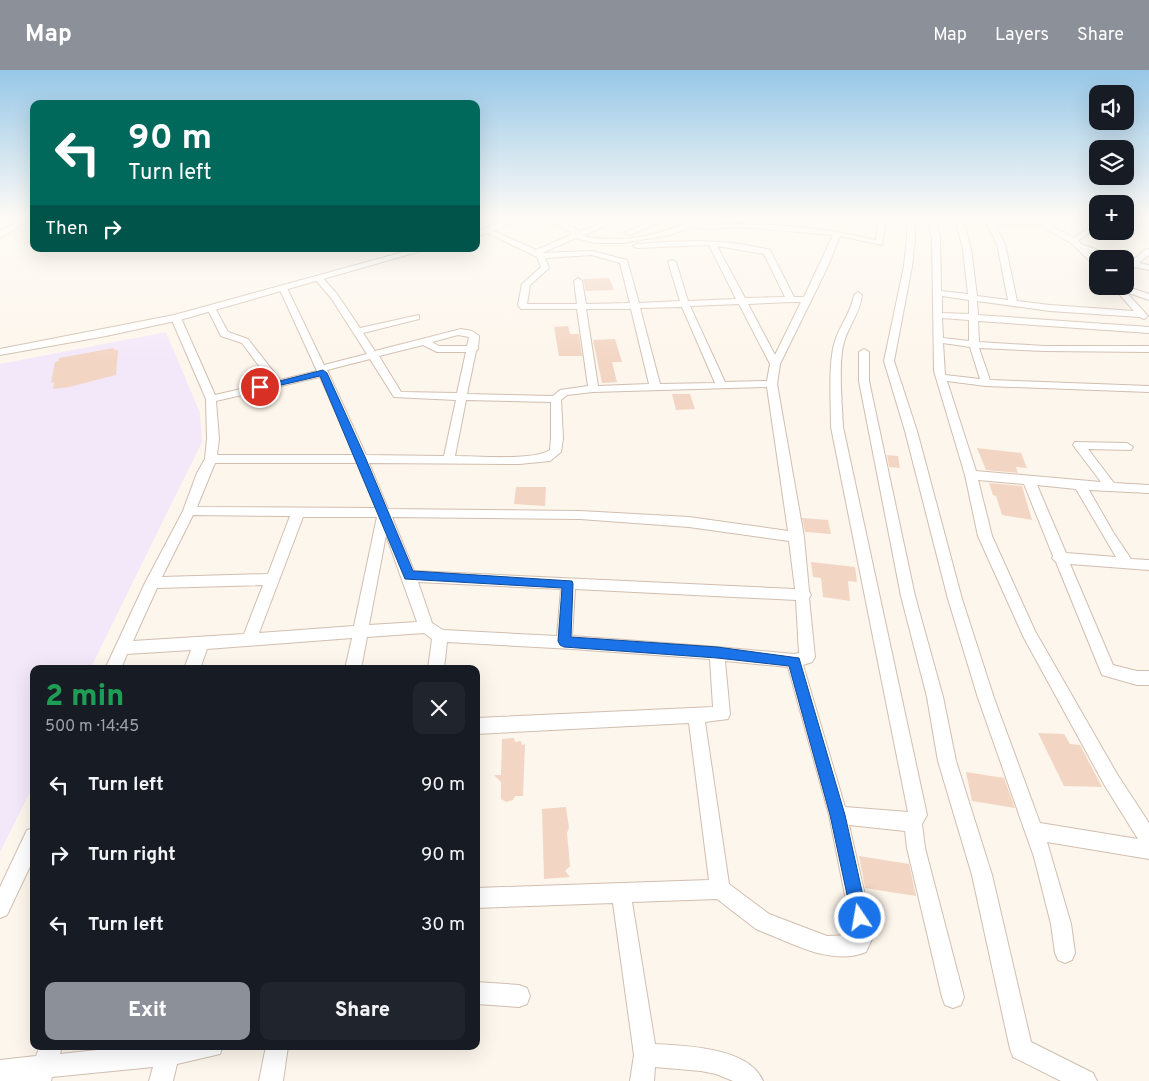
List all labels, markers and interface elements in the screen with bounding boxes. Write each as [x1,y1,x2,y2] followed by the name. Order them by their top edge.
[25,20,72,50] text: Map
[933,24,967,47] text: Map
[995,24,1049,47] text: Layers
[1077,24,1124,47] text: Share
[1089,85,1134,295] map controls
[1089,85,1134,130] button: sound
[128,117,212,161] text: 90 m
[45,120,110,185] icon: left
[1089,140,1134,185] button: layers
[128,160,211,187] text: Turn left
[1089,195,1134,240] button: +
[98,215,126,243] icon: right
[45,217,88,241] text: Then
[1089,250,1134,295] button: −
[239,366,281,408] pin
[246,373,274,401] icon: arrive
[45,679,124,716] text: 2 min
[413,682,465,734] button: close
[45,717,139,737] text: 500 m · 14:45
[45,771,73,799] icon: left
[88,773,164,797] text: Turn left
[421,773,465,797] text: 90 m
[45,841,73,869] icon: right
[88,843,176,867] text: Turn right
[421,843,465,867] text: 90 m
[833,891,885,943] position arrow
[45,911,73,939] icon: left
[88,913,164,937] text: Turn left
[421,913,465,937] text: 30 m
[45,982,250,1040] button: Exit
[260,982,465,1040] button: Share

